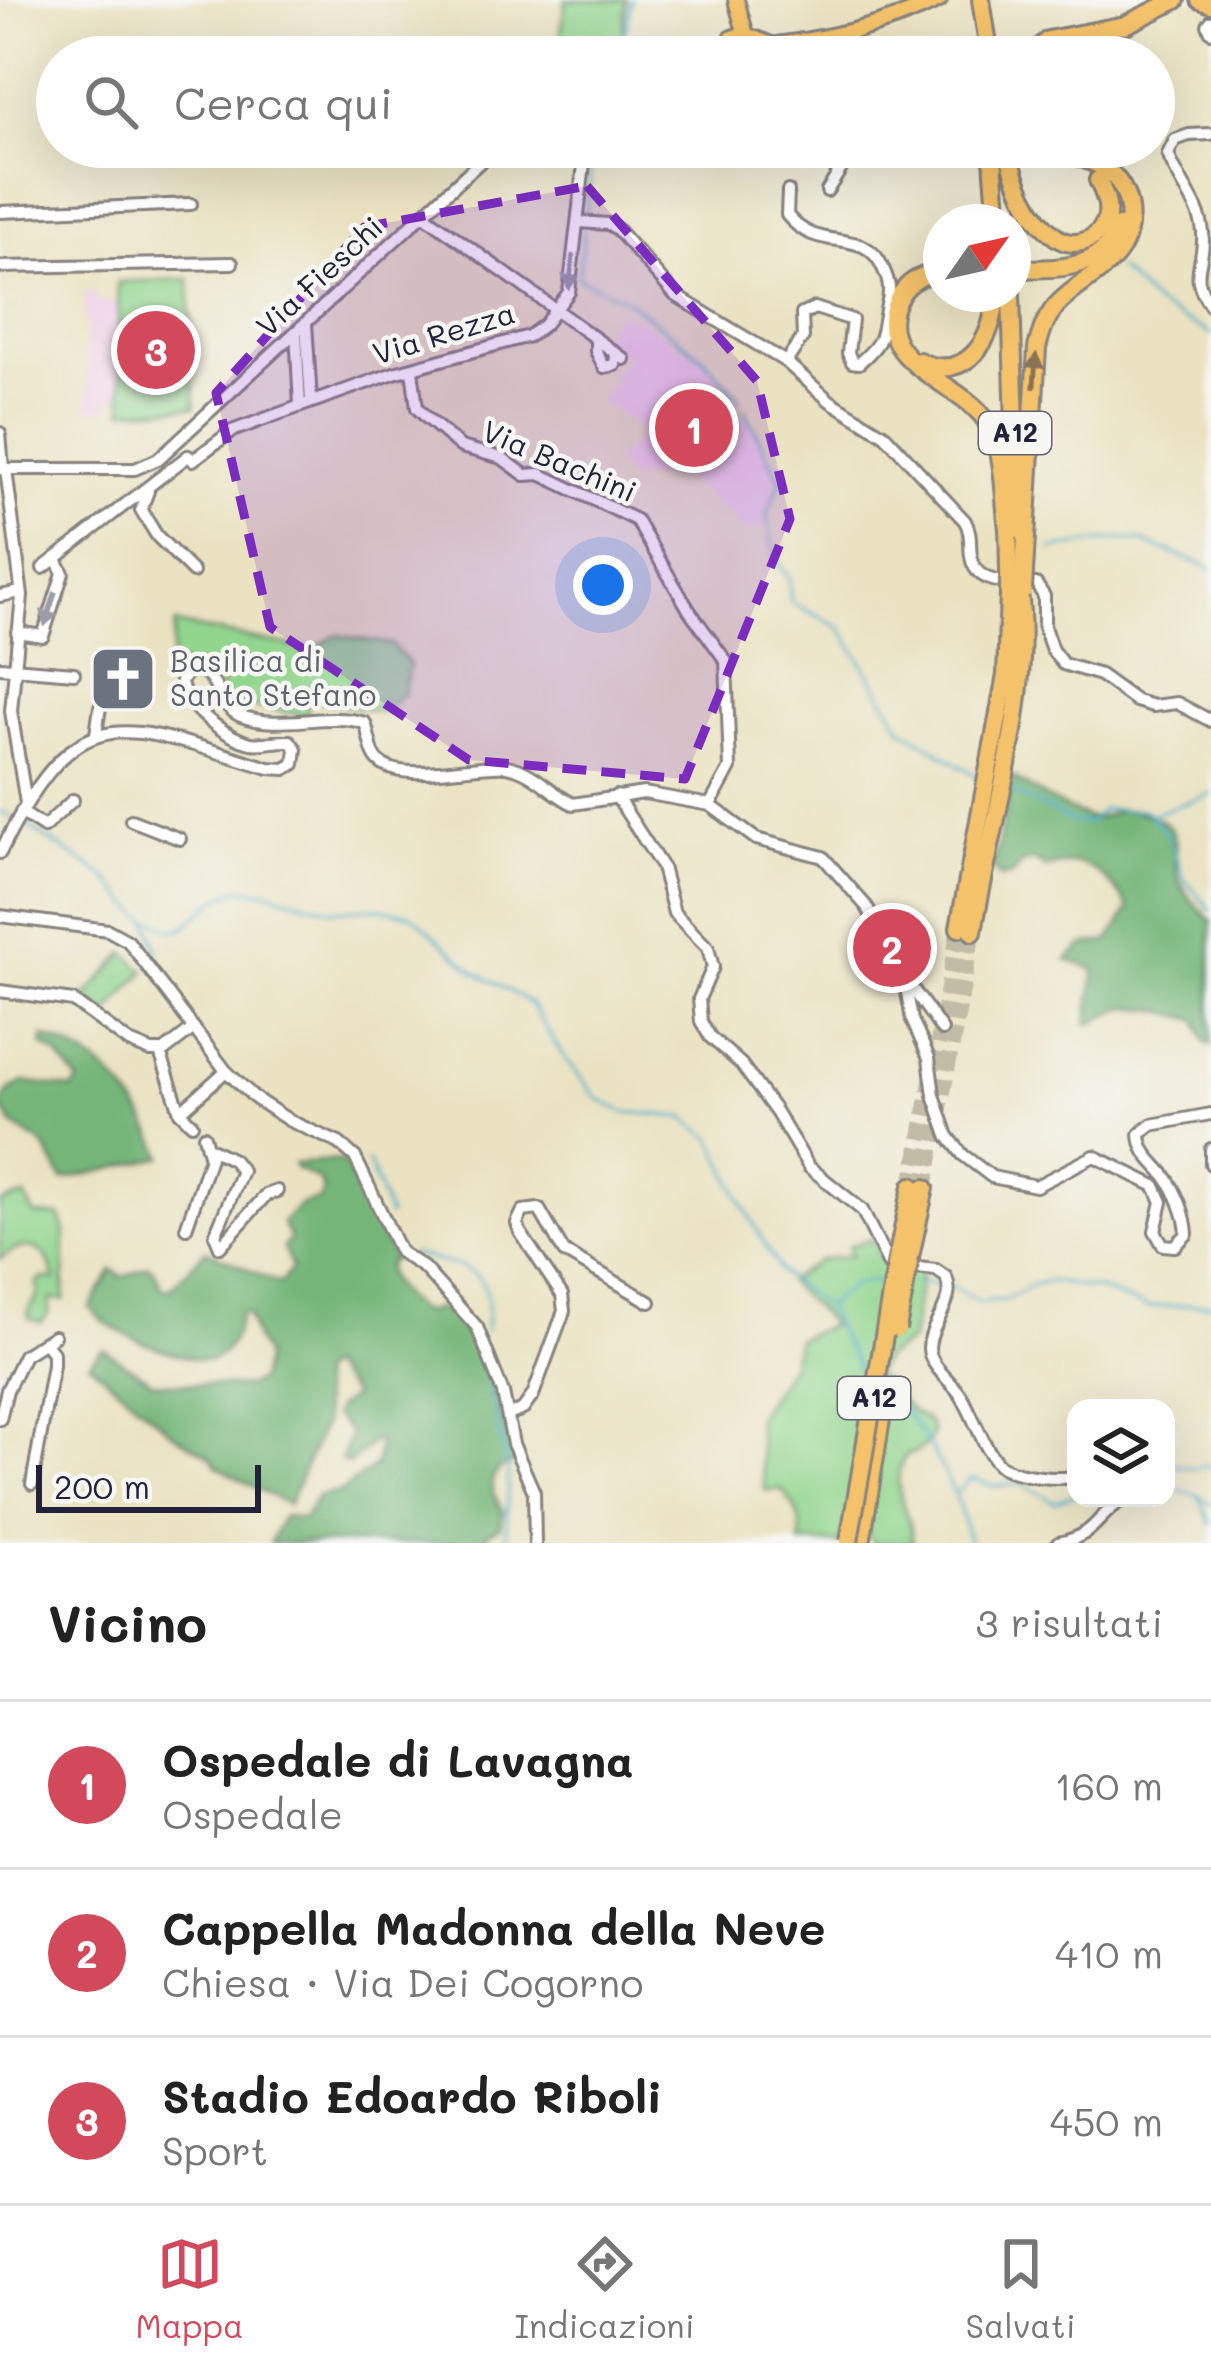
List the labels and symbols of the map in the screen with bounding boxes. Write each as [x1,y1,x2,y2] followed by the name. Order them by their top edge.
[923,204,1031,312] north arrow
[247,206,391,345] street label: Via Fieschi
[562,254,581,292] one-way arrow
[367,292,519,373] street label: Via Rezza
[117,305,195,395] pin: 3
[1026,351,1045,389] one-way arrow
[655,383,733,473] pin: 1
[477,410,643,511] street label: Via Bachini
[979,412,1051,454] road number: A12
[573,555,633,615] your location
[40,591,59,628] one-way arrow
[170,640,376,714] place label: Basilica di Santo Stefano
[88,644,158,714] church icon: Basilica di Santo Stefano
[853,903,931,993] pin: 2
[838,1377,910,1419] road number: A12
[36,1459,261,1512] scale bar

